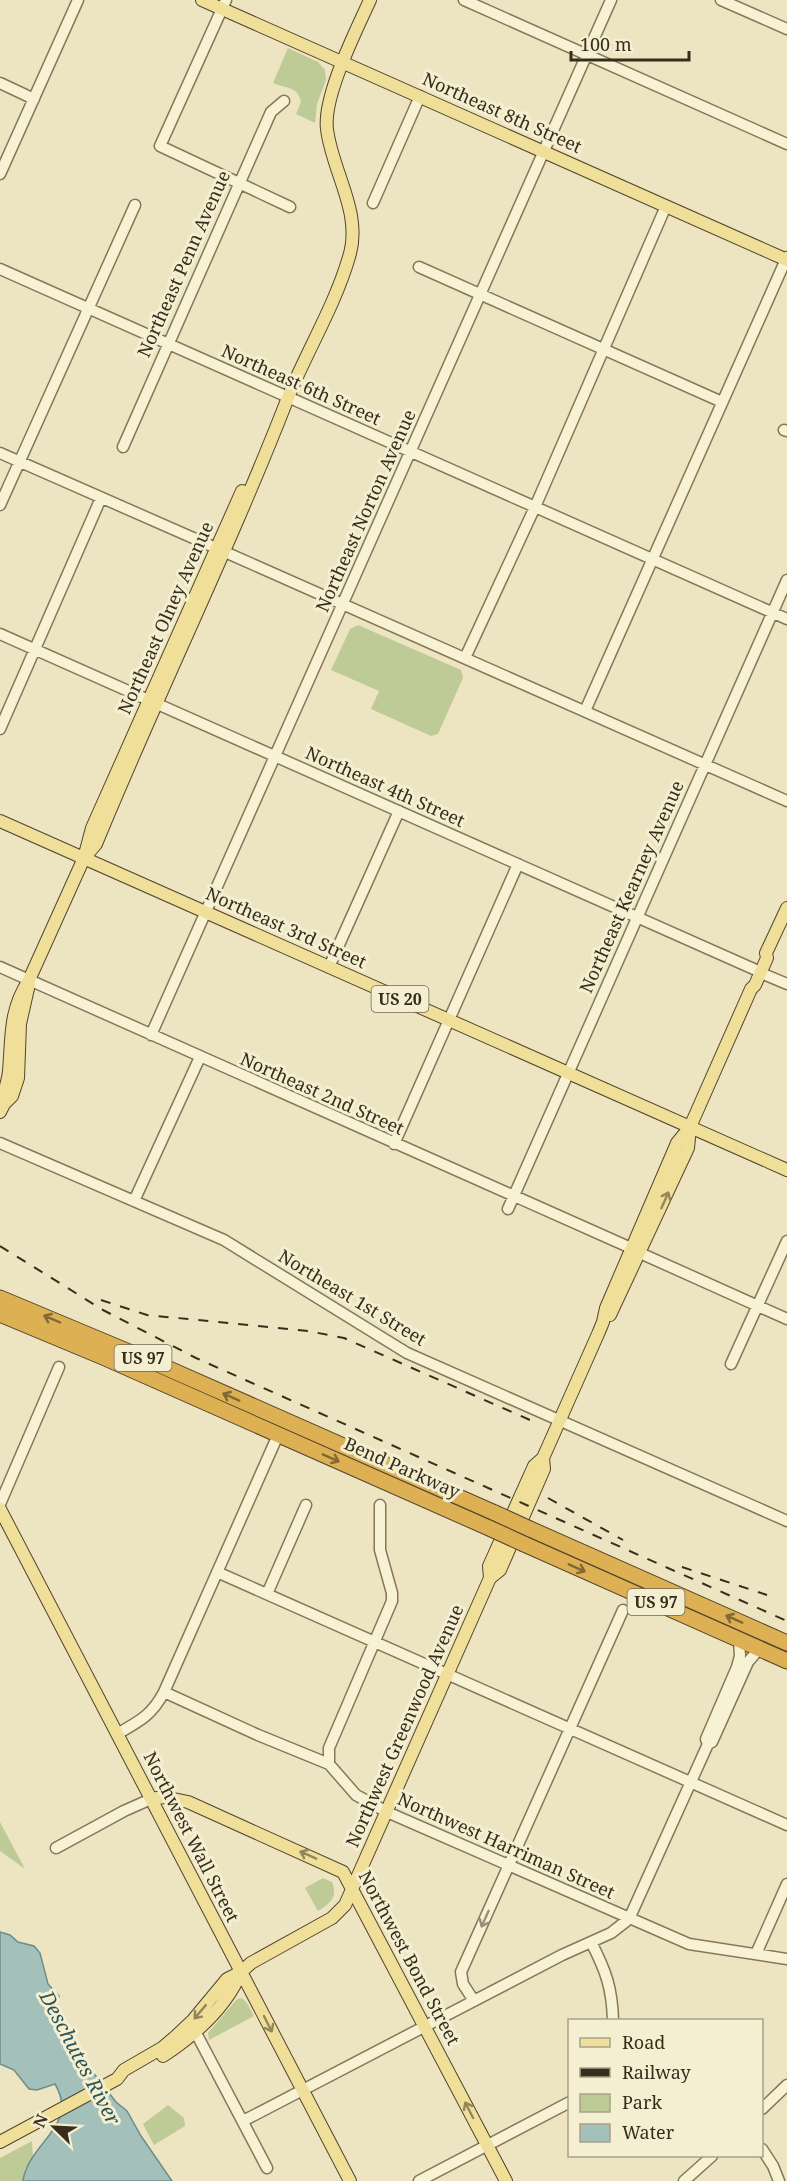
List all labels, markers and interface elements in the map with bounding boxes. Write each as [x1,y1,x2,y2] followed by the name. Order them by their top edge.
[571,24,690,62] scale bar
[580,32,632,56] text: 100 m
[419,66,586,158] street label: Northeast 8th Street
[131,166,235,361] street label: Northeast Penn Avenue
[218,338,385,430] street label: Northeast 6th Street
[310,406,421,616] street label: Northeast Norton Avenue
[112,517,218,718] street label: Northeast Olney Avenue
[302,740,469,832] street label: Northeast 4th Street
[573,777,689,997] street label: Northeast Kearney Avenue
[202,881,371,973] street label: Northeast 3rd Street
[372,986,428,1012] road number: US 20
[237,1046,408,1140] street label: Northeast 2nd Street
[660,1191,671,1209] one-way arrow
[274,1243,431,1351] street label: Northeast 1st Street
[44,1313,62,1324] one-way arrow
[114,1345,172,1371] road number: US 97
[223,1390,241,1402] one-way arrow
[341,1431,465,1504] street label: Bend Parkway
[322,1453,340,1465] one-way arrow
[568,1562,586,1574] one-way arrow
[628,1589,684,1615] road number: US 97
[340,1600,469,1851] street label: Northwest Greenwood Avenue
[725,1613,743,1625] one-way arrow
[138,1747,245,1926] street label: Northwest Wall Street
[394,1786,619,1904] street label: Northwest Harriman Street
[299,1849,317,1860] one-way arrow
[354,1866,466,2049] street label: Northwest Bond Street
[479,1909,491,1927] one-way arrow
[33,1985,127,2130] water label: Deschutes River
[193,2004,206,2020] one-way arrow
[262,2015,274,2032] one-way arrow
[568,2019,763,2157] legend
[622,2030,665,2054] text: Road
[622,2060,692,2084] text: Railway
[622,2090,662,2114] text: Park
[24,2097,84,2157] north arrow
[463,2102,474,2120] one-way arrow
[28,2110,53,2131] text: N
[622,2120,675,2144] text: Water

